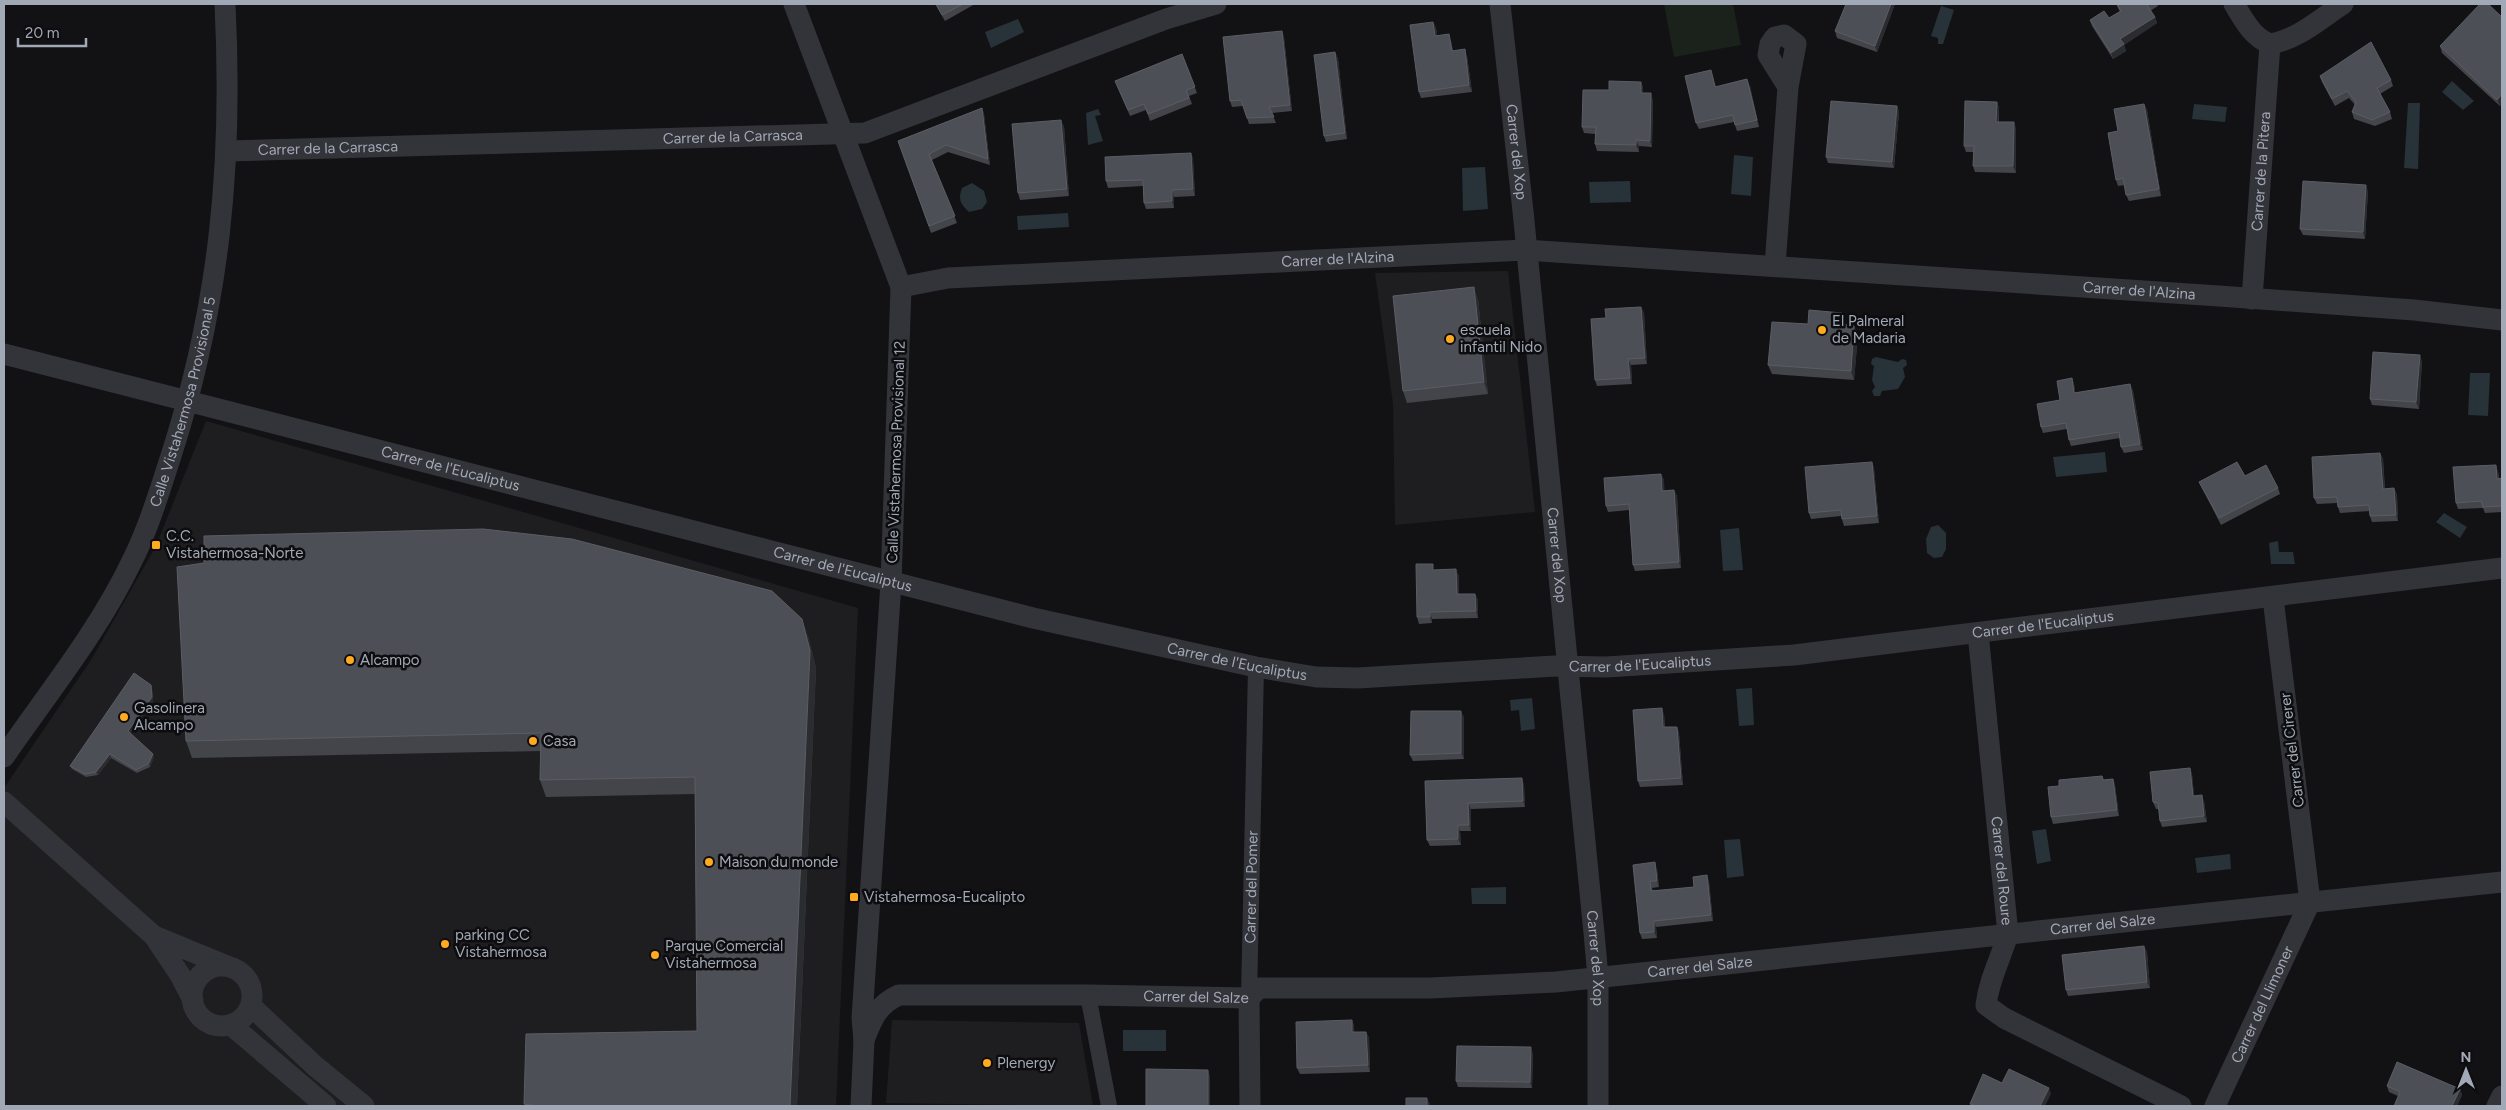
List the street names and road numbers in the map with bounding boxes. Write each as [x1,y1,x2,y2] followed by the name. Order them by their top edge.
[1502,103,1531,201] street label: Carrer del Xop
[2248,111,2274,232] street label: Carrer de la Pitera
[663,126,803,148] street label: Carrer de la Carrasca
[258,137,398,159] street label: Carrer de la Carrasca
[1281,247,1395,271] street label: Carrer de l'Alzina
[2082,278,2196,303] street label: Carrer de l'Alzina
[146,295,219,509] street label: Calle Vistahermosa Provisional 5
[883,340,909,564] street label: Calle Vistahermosa Provisional 12
[379,442,522,495] street label: Carrer de l'Eucaliptus
[1543,506,1571,604] street label: Carrer del Xop
[772,543,914,596] street label: Carrer de l'Eucaliptus
[1971,607,2115,642] street label: Carrer de l'Eucaliptus
[1165,639,1308,684] street label: Carrer de l'Eucaliptus
[1569,651,1712,676] street label: Carrer de l'Eucaliptus
[2276,692,2308,808] street label: Carrer del Cirerer
[1987,815,2016,926] street label: Carrer del Roure
[1241,830,1262,944] street label: Carrer del Pomer
[1583,909,1607,1006] street label: Carrer del Xop
[2049,910,2156,939] street label: Carrer del Salze
[2227,943,2297,1066] street label: Carrer del Llimoner
[1647,952,1753,981] street label: Carrer del Salze
[1143,987,1249,1007] street label: Carrer del Salze

